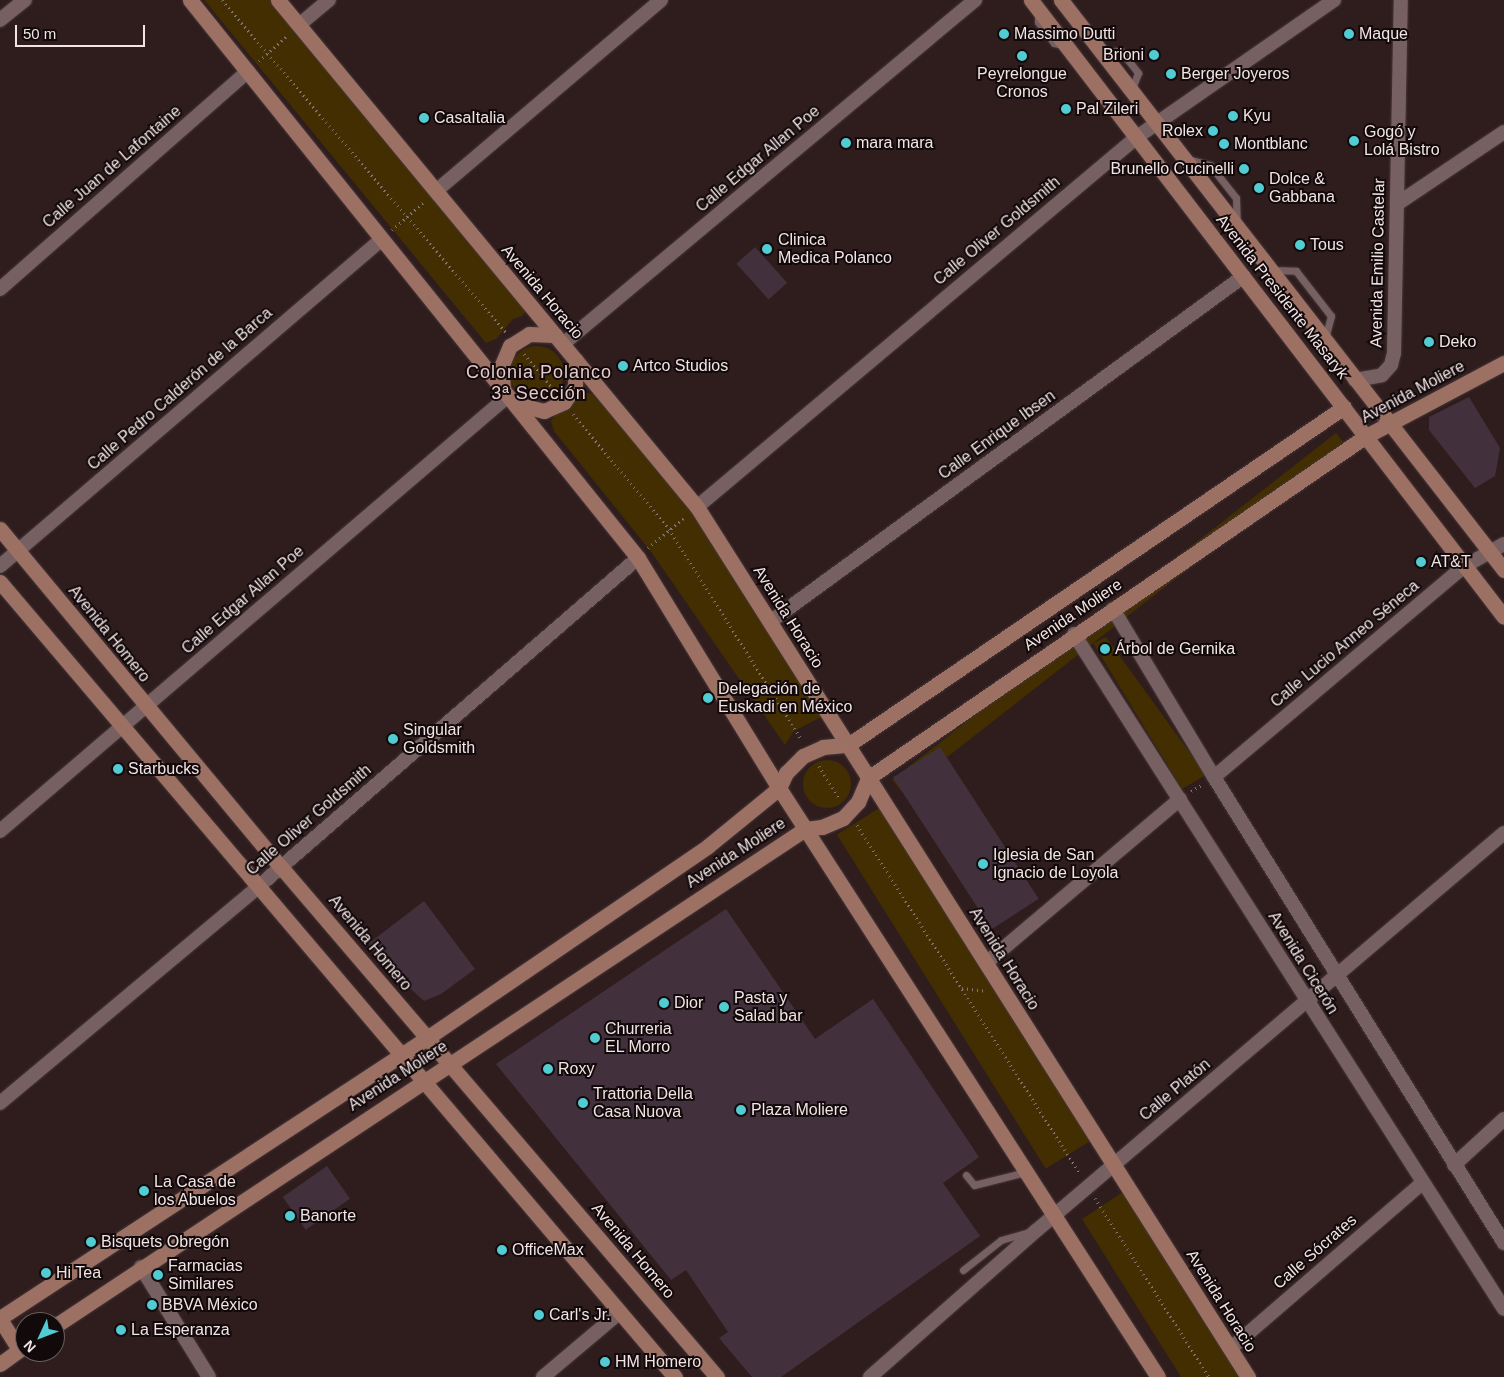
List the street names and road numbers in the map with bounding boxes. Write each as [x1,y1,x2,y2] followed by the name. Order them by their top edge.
[692,101,824,217] street label: Calle Edgar Allan Poe
[39,102,185,232] street label: Calle Juan de Lafontaine
[930,172,1064,290] street label: Calle Oliver Goldsmith
[1367,178,1389,348] street label: Avenida Emilio Castelar
[1212,211,1352,383] street label: Avenida Presidente Masaryk
[497,241,587,343] street label: Avenida Horacio
[84,304,276,474] street label: Calle Pedro Calderón de la Barca
[1358,357,1468,427] street label: Avenida Moliere
[935,386,1059,484] street label: Calle Enrique Ibsen
[178,541,308,659] street label: Calle Edgar Allan Poe
[749,562,827,672] street label: Avenida Horacio
[1020,575,1126,655] street label: Avenida Moliere
[1267,576,1423,712] street label: Calle Lucio Anneo Séneca
[64,582,154,686] street label: Avenida Homero
[243,761,375,879] street label: Calle Oliver Goldsmith
[683,814,789,892] street label: Avenida Moliere
[324,891,416,995] street label: Avenida Homero
[965,904,1043,1014] street label: Avenida Horacio
[1264,908,1342,1018] street label: Avenida Cicerón
[345,1037,451,1115] street label: Avenida Moliere
[1136,1055,1214,1125] street label: Calle Platón
[587,1199,679,1303] street label: Avenida Homero
[1269,1211,1361,1293] street label: Calle Sócrates
[1182,1246,1260,1356] street label: Avenida Horacio

